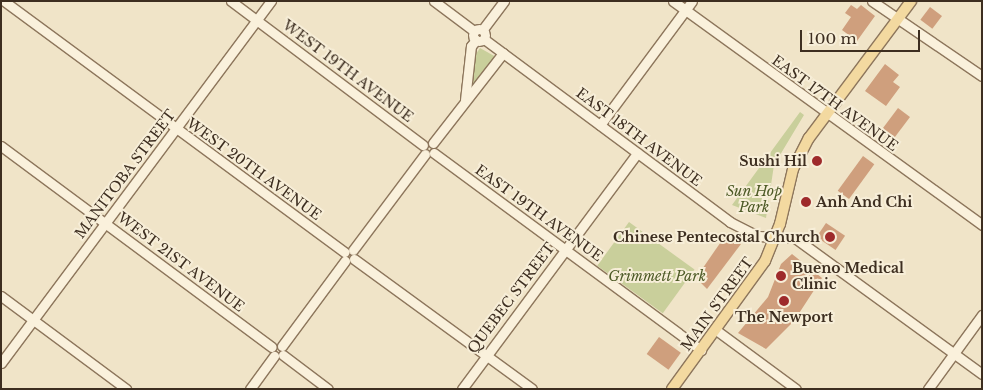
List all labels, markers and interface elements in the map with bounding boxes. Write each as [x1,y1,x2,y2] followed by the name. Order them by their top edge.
[279,16,417,126] street label: WEST 19TH AVENUE
[803,20,923,52] scale bar
[808,29,857,48] text: 100 m
[768,51,902,155] street label: EAST 17TH AVENUE
[573,84,705,190] street label: EAST 18TH AVENUE
[71,106,179,242] street label: MANITOBA STREET
[183,114,325,224] street label: WEST 20TH AVENUE
[739,153,807,169] place label: Sushi Hil
[811,155,823,167] marker: Sushi Hil
[472,161,606,265] street label: EAST 19TH AVENUE
[726,183,782,216] park label: Sun Hop Park
[816,194,913,210] place label: Anh And Chi
[800,196,812,208] marker: Anh And Chi
[114,208,248,316] street label: WEST 21ST AVENUE
[613,229,820,245] place label: Chinese Pentecostal Church
[824,231,836,243] marker: Chinese Pentecostal Church
[464,239,558,357] street label: QUEBEC STREET
[677,254,757,354] street label: MAIN STREET
[792,260,904,292] place label: Bueno Medical Clinic
[608,268,706,284] park label: Grimmett Park
[774,269,788,283] marker: Bueno Medical Clinic
[778,295,790,307] marker: The Newport
[735,309,833,325] place label: The Newport

